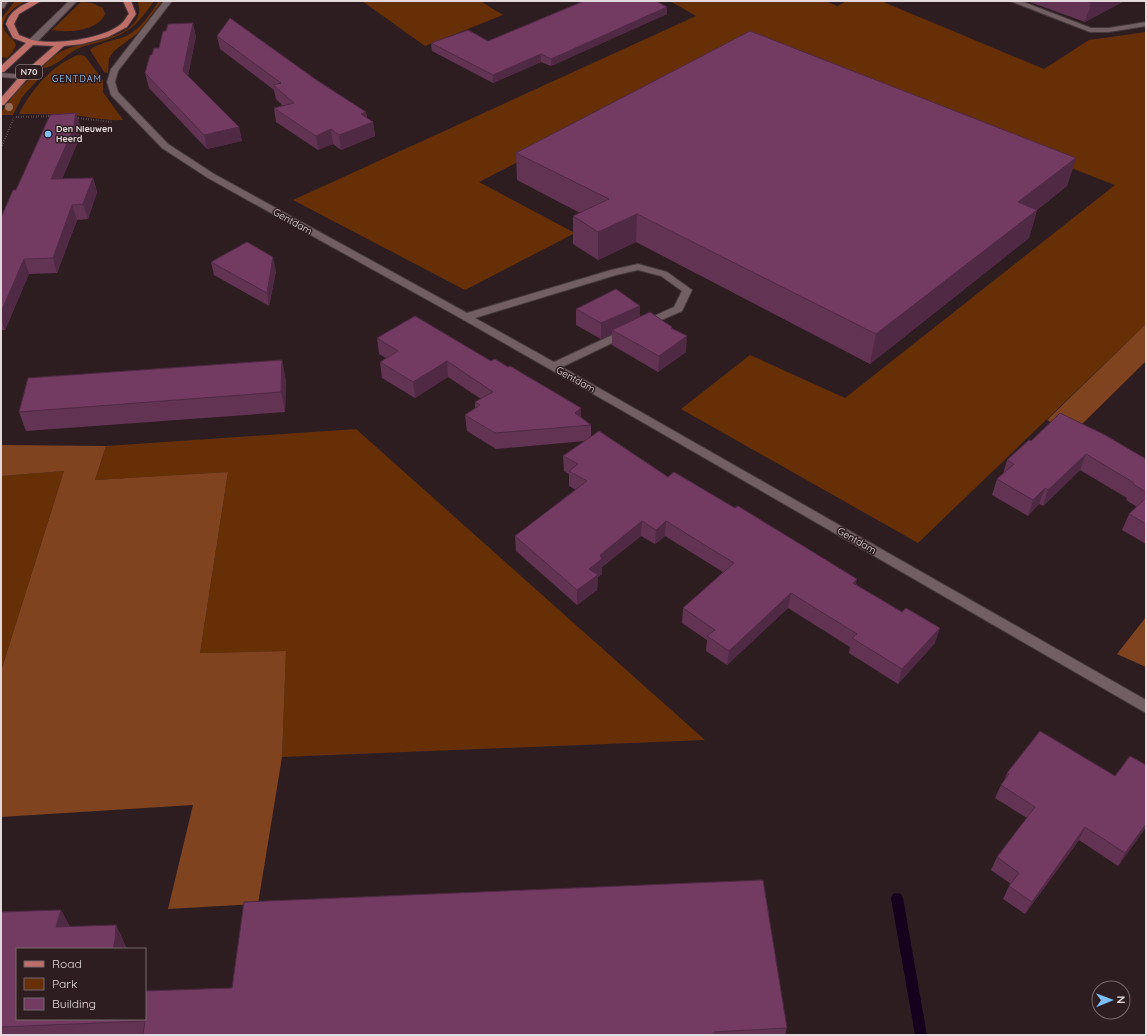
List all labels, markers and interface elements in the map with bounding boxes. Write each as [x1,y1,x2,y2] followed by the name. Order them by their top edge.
[16,65,42,79] road number: N70
[52,73,102,84] district label: GENTDAM
[56,123,113,144] place label: Den Nieuwen Heerd
[43,129,53,139] marker: Den Nieuwen Heerd
[271,205,315,238] street label: Gentdam
[554,363,598,396] street label: Gentdam
[835,524,879,557] street label: Gentdam
[16,948,146,1020] legend
[52,956,82,971] text: Road
[52,976,77,991] text: Park
[1091,980,1131,1020] north arrow
[52,996,96,1011] text: Building
[1114,996,1128,1004] text: N

